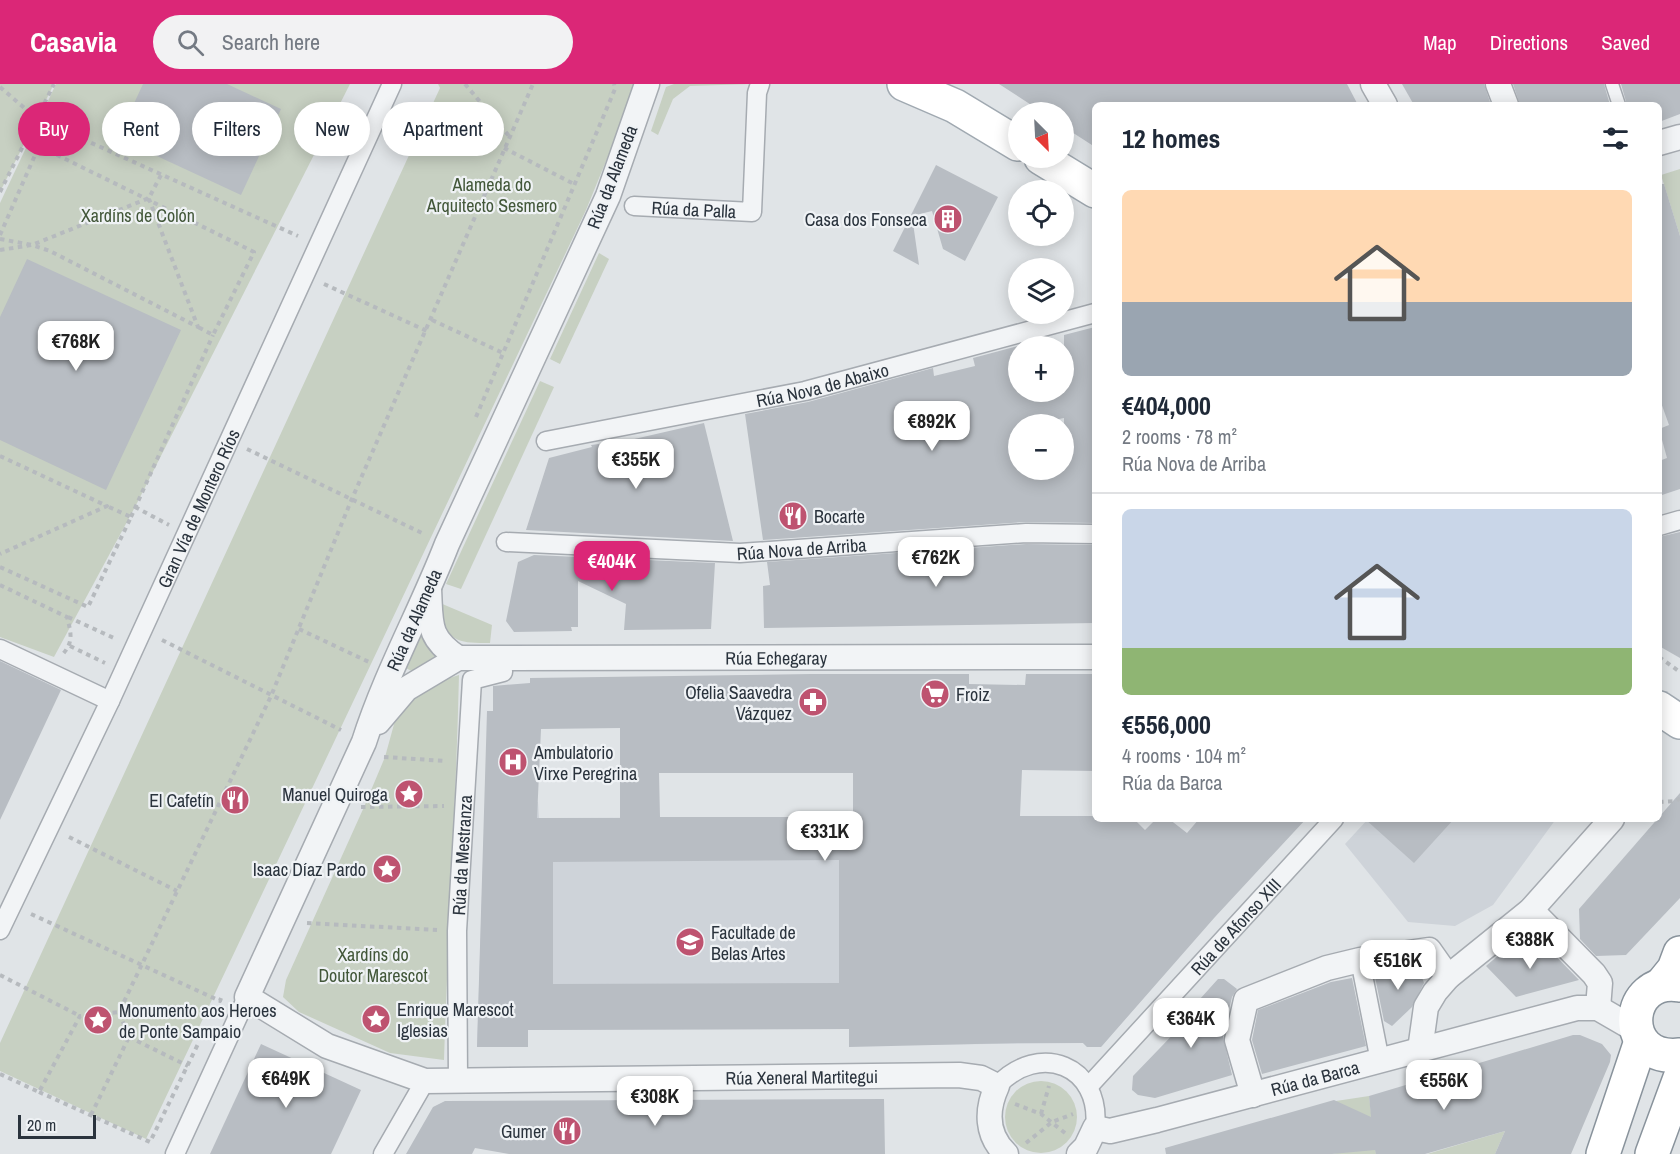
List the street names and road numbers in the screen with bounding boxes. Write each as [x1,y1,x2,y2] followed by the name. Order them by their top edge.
[581,122,643,232] street label: Rúa da Alameda
[651,194,737,224] street label: Rúa da Palla
[754,357,891,413] street label: Rúa Nova de Abaixo
[151,425,245,592] street label: Gran Vía de Montero Ríos
[736,532,867,566] street label: Rúa Nova de Arriba
[380,565,448,675] street label: Rúa da Alameda
[725,645,828,670] street label: Rúa Echegaray
[445,794,478,916] street label: Rúa da Mestranza
[1185,873,1286,980] street label: Rúa de Afonso XIII
[1268,1054,1362,1102] street label: Rúa da Barca
[725,1063,878,1090] street label: Rúa Xeneral Martitegui

